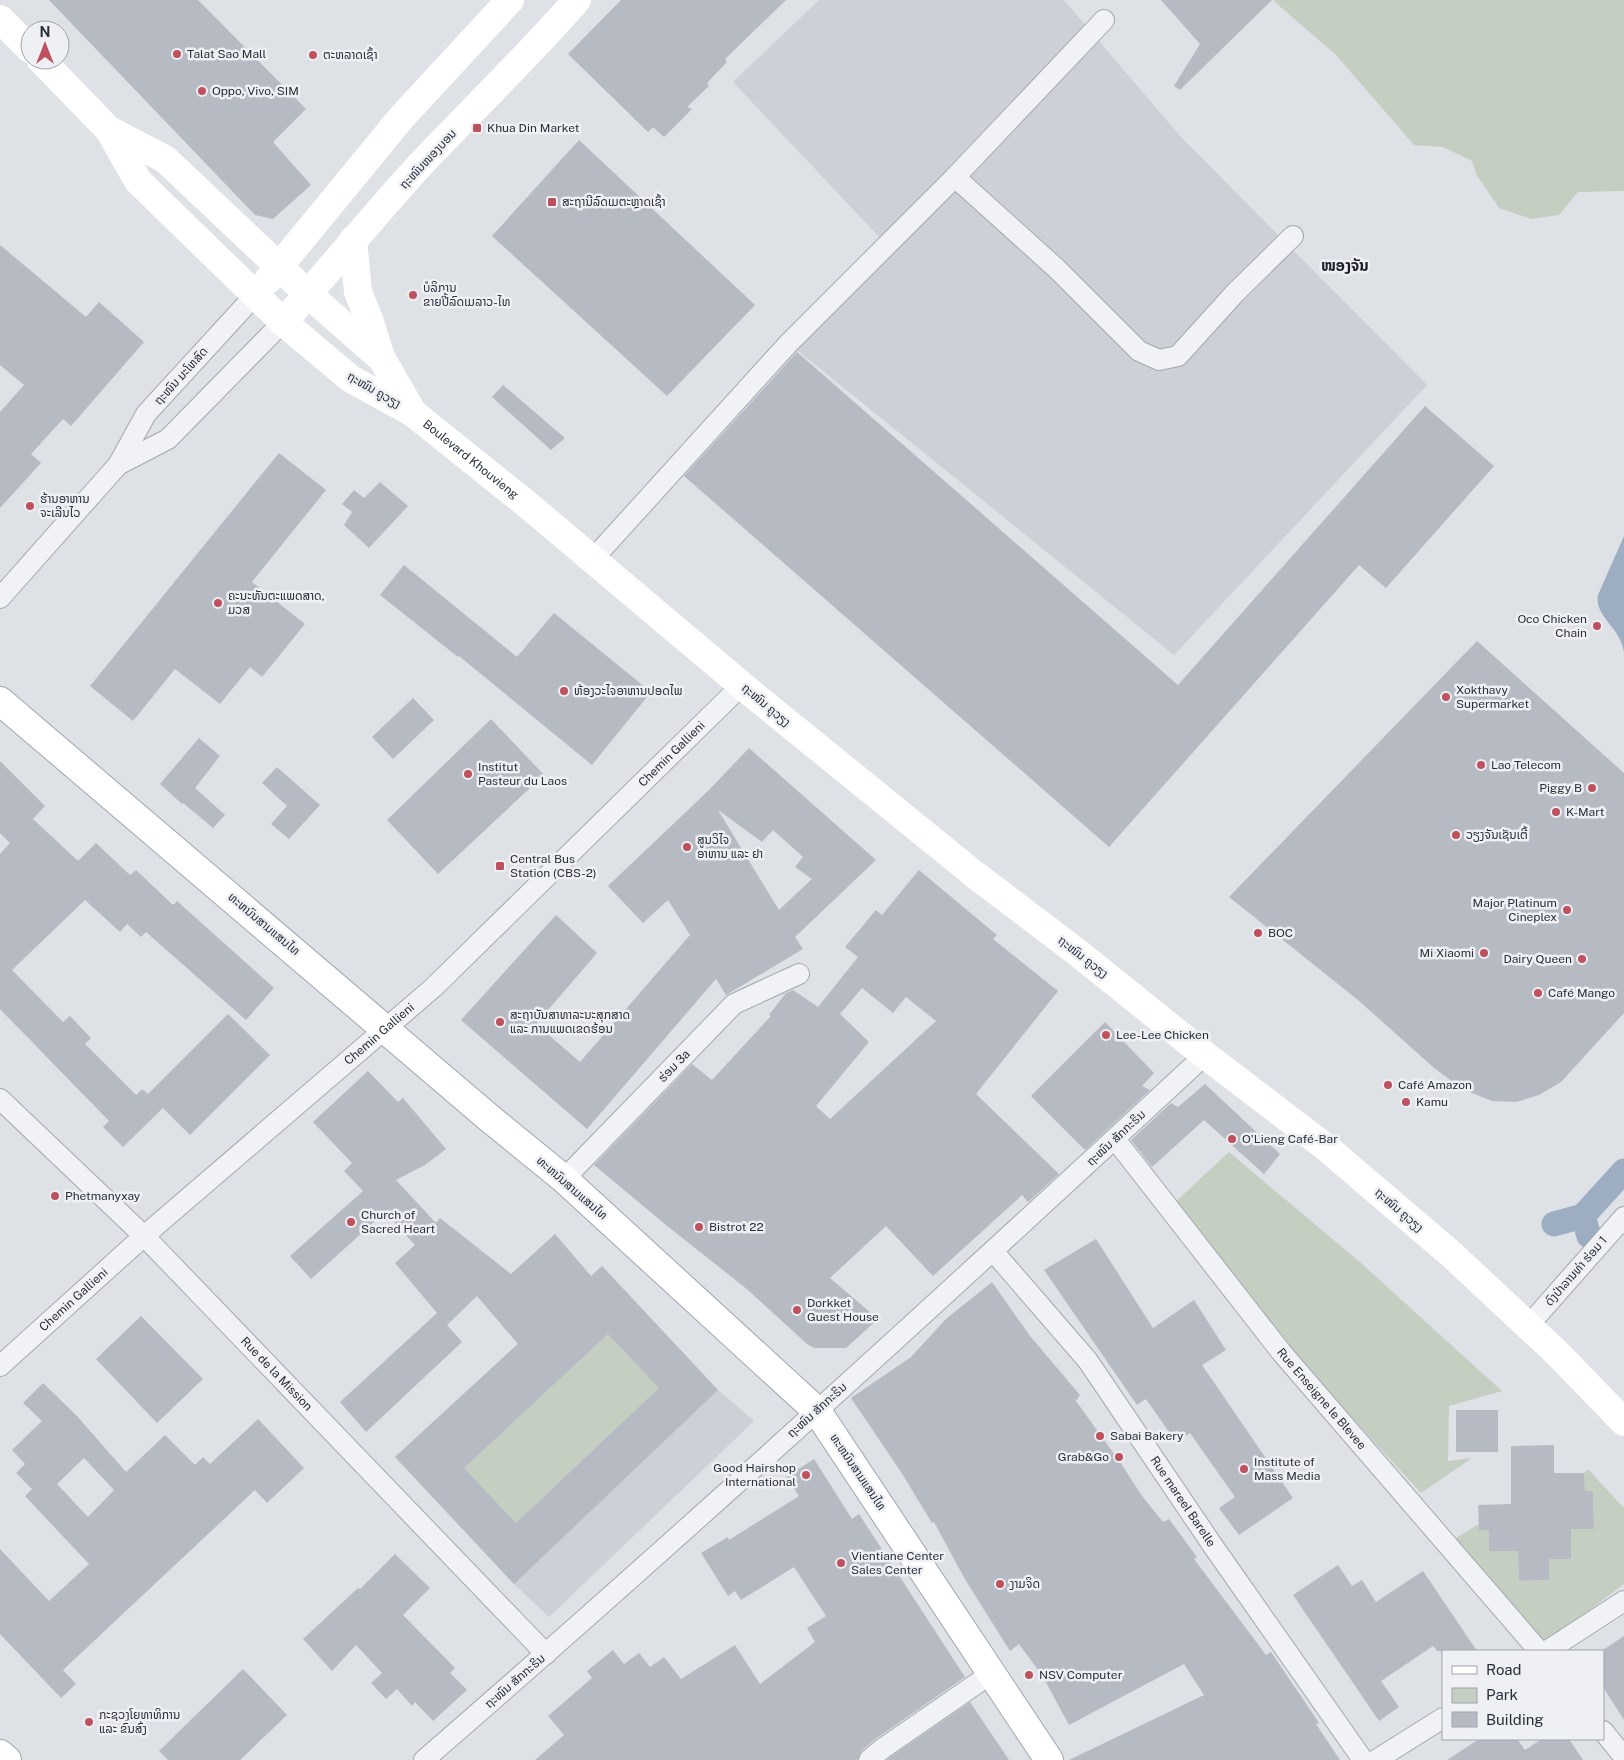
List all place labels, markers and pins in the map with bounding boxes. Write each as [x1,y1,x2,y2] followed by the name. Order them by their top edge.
[323,46,378,62] place label: ຕະຫລາດເຊົ້າ
[187,47,267,61] place label: Talat Sao Mall
[171,48,183,60] marker: Talat Sao Mall
[307,49,319,61] marker: ຕະຫລາດເຊົ້າ
[212,84,299,98] place label: Oppo, Vivo, SIM
[196,85,208,97] marker: Oppo, Vivo, SIM
[487,121,580,135] place label: Khua Din Market
[471,122,483,134] marker: Khua Din Market
[562,193,666,209] place label: ສະຖານີລົດເມຕະຫຼາດເຊົ້າ
[546,196,558,208] marker: ສະຖານີລົດເມຕະຫຼາດເຊົ້າ
[423,281,510,309] place label: ບໍລິການ ຂາຍປີ້ລົດເມລາວ-ໄທ
[407,289,419,301] marker: ບໍລິການ ຂາຍປີ້ລົດເມລາວ-ໄທ
[40,492,90,520] place label: ຮ້ານອາຫານ ຈະເລີນໄວ
[24,500,36,512] marker: ຮ້ານອາຫານ ຈະເລີນໄວ
[228,589,325,617] place label: ຄະນະທັນຕະແພດສາດ, ມວສ
[212,597,224,609] marker: ຄະນະທັນຕະແພດສາດ, ມວສ
[1517,612,1587,640] place label: Oco Chicken Chain
[1591,620,1603,632] marker: Oco Chicken Chain
[1456,683,1529,711] place label: Xokthavy Supermarket
[574,684,682,698] place label: ຫ້ອງວະໄຈອາຫານປອດໄພ
[558,685,570,697] marker: ຫ້ອງວະໄຈອາຫານປອດໄພ
[1440,691,1452,703] marker: Xokthavy Supermarket
[1491,758,1561,772] place label: Lao Telecom
[1475,759,1487,771] marker: Lao Telecom
[478,760,567,788] place label: Institut Pasteur du Laos
[462,768,474,780] marker: Institut Pasteur du Laos
[1539,781,1582,795] place label: Piggy B
[1586,782,1598,794] marker: Piggy B
[1566,805,1605,819] place label: K-Mart
[1550,806,1562,818] marker: K-Mart
[1466,825,1528,842] place label: ວຽງຈັນເຊັນເຕີ້
[1450,829,1462,841] marker: ວຽງຈັນເຊັນເຕີ້
[697,833,763,861] place label: ສູນວິໄຈ ອາຫານ ແລະ ຢາ
[681,841,693,853] marker: ສູນວິໄຈ ອາຫານ ແລະ ຢາ
[510,852,596,880] place label: Central Bus Station (CBS-2)
[494,860,506,872] marker: Central Bus Station (CBS-2)
[1473,896,1557,924] place label: Major Platinum Cineplex
[1561,904,1573,916] marker: Major Platinum Cineplex
[1268,926,1293,940] place label: BOC
[1252,927,1264,939] marker: BOC
[1420,946,1474,960] place label: Mi Xiaomi
[1478,947,1490,959] marker: Mi Xiaomi
[1503,952,1572,966] place label: Dairy Queen
[1576,953,1588,965] marker: Dairy Queen
[1548,986,1615,1000] place label: Café Mango
[1532,987,1544,999] marker: Café Mango
[510,1008,630,1036] place label: ສະຖາບັນສາທາລະນະສຸກສາດ ແລະ ການແພດເຂດຮ້ອນ
[494,1016,506,1028] marker: ສະຖາບັນສາທາລະນະສຸກສາດ ແລະ ການແພດເຂດຮ້ອນ
[1116,1028,1209,1042] place label: Lee-Lee Chicken
[1100,1029,1112,1041] marker: Lee-Lee Chicken
[1398,1078,1472,1092] place label: Café Amazon
[1382,1079,1394,1091] marker: Café Amazon
[1416,1095,1448,1109] place label: Kamu
[1400,1096,1412,1108] marker: Kamu
[1242,1132,1338,1146] place label: O'Lieng Café-Bar
[1226,1133,1238,1145] marker: O'Lieng Café-Bar
[65,1189,141,1203] place label: Phetmanyxay
[49,1190,61,1202] marker: Phetmanyxay
[361,1208,436,1236] place label: Church of Sacred Heart
[345,1216,357,1228] marker: Church of Sacred Heart
[709,1220,764,1234] place label: Bistrot 22
[693,1221,705,1233] marker: Bistrot 22
[807,1296,879,1324] place label: Dorkket Guest House
[791,1304,803,1316] marker: Dorkket Guest House
[1110,1429,1184,1443] place label: Sabai Bakery
[1094,1430,1106,1442] marker: Sabai Bakery
[1058,1450,1109,1464] place label: Grab&Go
[1113,1451,1125,1463] marker: Grab&Go
[1254,1455,1320,1483] place label: Institute of Mass Media
[713,1461,796,1489] place label: Good Hairshop International
[1238,1463,1250,1475] marker: Institute of Mass Media
[800,1469,812,1481] marker: Good Hairshop International
[851,1549,944,1577] place label: Vientiane Center Sales Center
[835,1557,847,1569] marker: Vientiane Center Sales Center
[1009,1577,1040,1591] place label: ງາມຈິດ
[994,1578,1006,1590] marker: ງາມຈິດ
[1039,1668,1123,1682] place label: NSV Computer
[1023,1669,1035,1681] marker: NSV Computer
[99,1708,180,1736] place label: ກະຊວງໂຍທາທິການ ແລະ ຂົນສົ່ງ
[83,1716,95,1728] marker: ກະຊວງໂຍທາທິການ ແລະ ຂົນສົ່ງ

